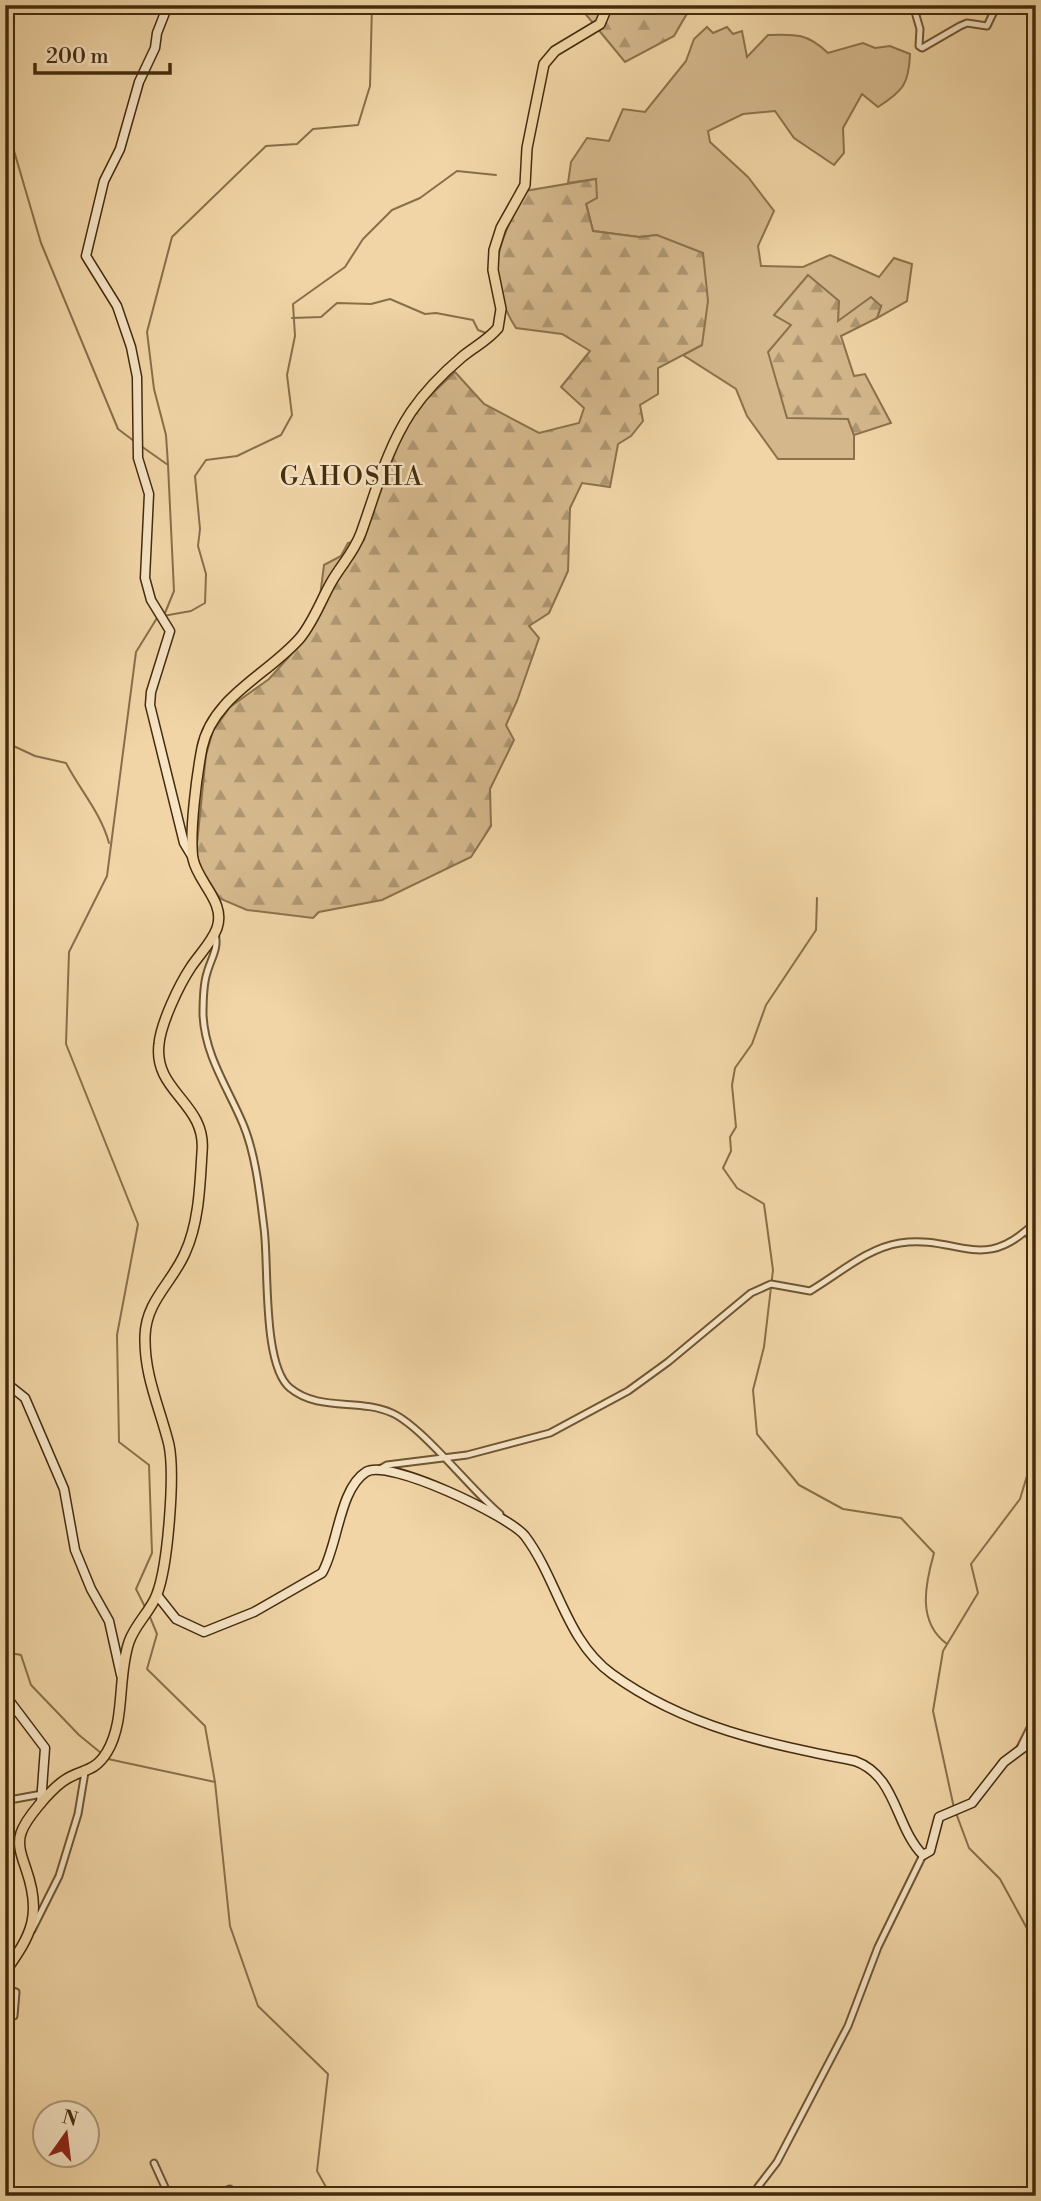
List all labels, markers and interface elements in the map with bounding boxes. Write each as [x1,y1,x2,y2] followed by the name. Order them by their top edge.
[35,32,170,76] scale bar
[46,44,109,70] text: 200 m
[280,461,424,493] district label: GAHOSHA
[32,2100,102,2170] north arrow
[60,2105,80,2132] text: N

